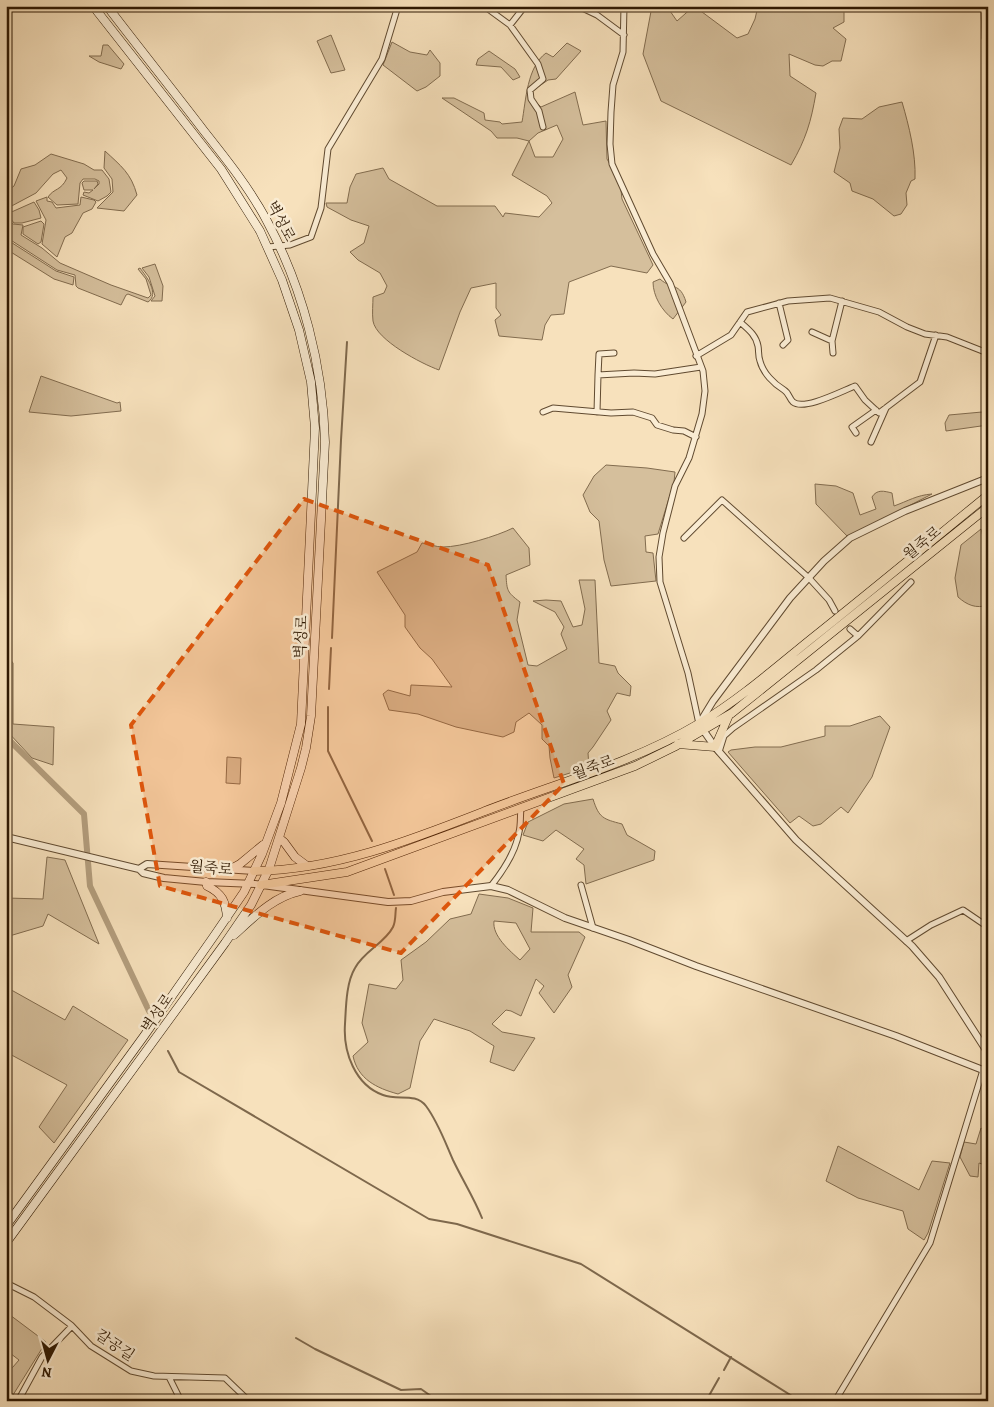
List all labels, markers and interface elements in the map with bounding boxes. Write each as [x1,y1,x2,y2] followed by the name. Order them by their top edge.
[262,197,300,245] street label: 벽성로
[899,521,946,564] street label: 월죽로
[290,614,312,659] street label: 벽성로
[569,750,617,784] street label: 월죽로
[188,856,234,880] street label: 월죽로
[136,989,178,1037] street label: 벽성로
[91,1325,139,1365] street label: 갈공길
[22,1334,72,1384] north arrow
[41,1362,53,1382] text: N

